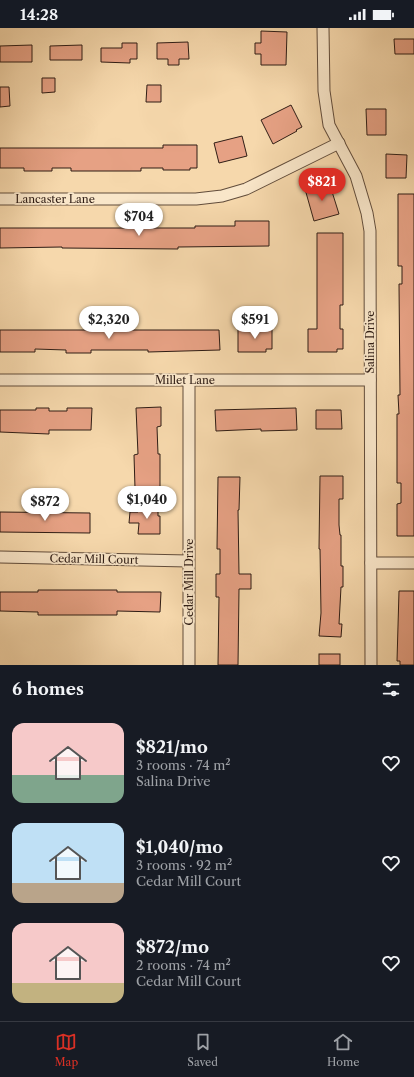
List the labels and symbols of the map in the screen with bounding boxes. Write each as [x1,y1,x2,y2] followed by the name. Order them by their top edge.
[298,168,346,202] pin: $821
[15,192,95,206] street label: Lancaster Lane
[115,203,163,237] pin: $704
[76,306,142,340] pin: $2,320
[231,306,279,340] pin: $591
[363,310,377,374] street label: Salina Drive
[155,373,215,387] street label: Millet Lane
[114,486,180,520] pin: $1,040
[21,488,69,522] pin: $872
[182,539,196,626] street label: Cedar Mill Drive
[49,551,139,567] street label: Cedar Mill Court

